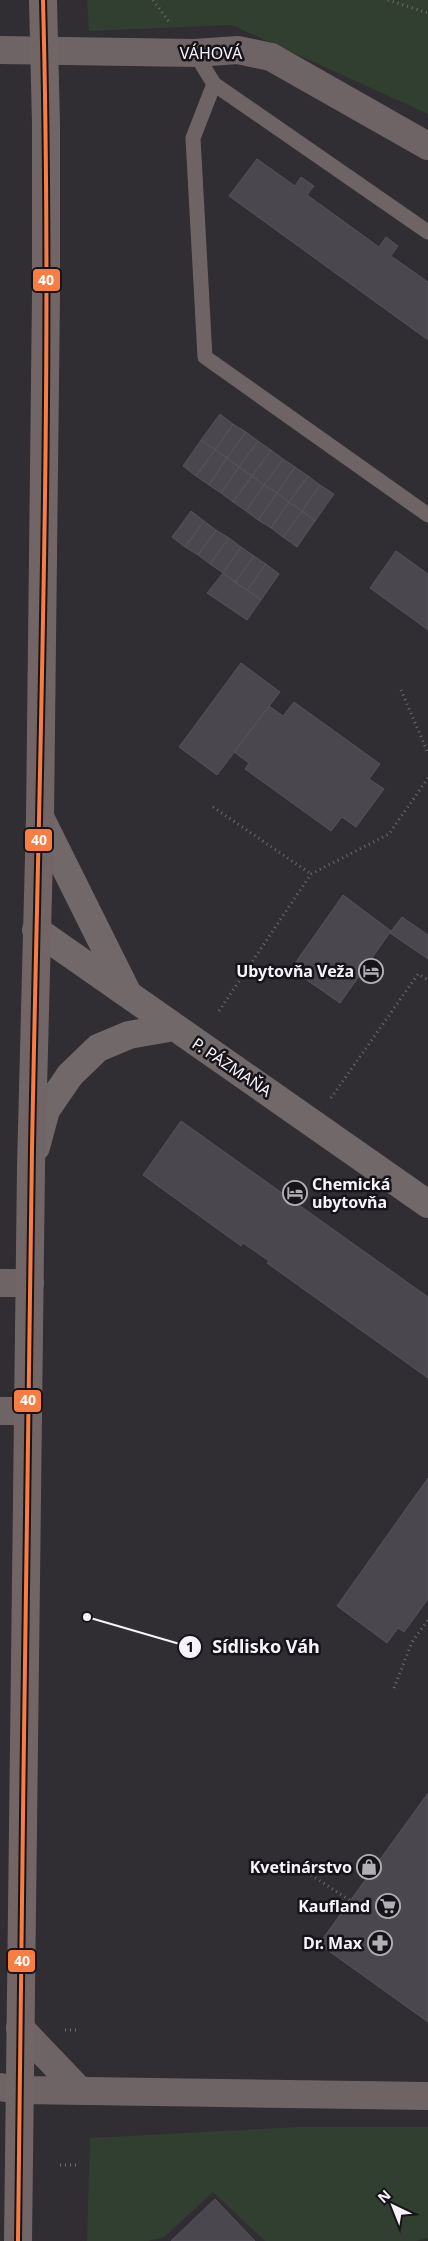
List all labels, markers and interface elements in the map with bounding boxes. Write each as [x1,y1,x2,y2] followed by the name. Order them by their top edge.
[180,42,243,64] street label: VÁHOVÁ
[32,268,61,292] line badge: 40
[38,270,54,289] text: 40
[24,828,53,852] line badge: 40
[31,830,47,849] text: 40
[358,958,384,984] hotel icon: Ubytovňa Veža
[236,960,354,982] place label: Ubytovňa Veža
[188,1032,277,1102] street label: P. PÁZMAŇA
[312,1173,390,1213] place label: Chemická ubytovňa
[282,1180,308,1206] hotel icon: Chemická ubytovňa
[13,1389,42,1413] line badge: 40
[20,1390,36,1409] text: 40
[177,1631,330,1664] callout: Sídlisko Váh
[212,1634,320,1658] text: Sídlisko Váh
[186,1636,194,1656] text: 1
[356,1854,382,1880] shop icon: Kvetinárstvo
[250,1856,352,1878] place label: Kvetinárstvo
[375,1893,401,1919] supermarket icon: Kaufland
[298,1895,370,1917] place label: Kaufland
[367,1930,393,1956] pharmacy icon: Dr. Max
[303,1932,363,1954] place label: Dr. Max
[7,1949,36,1973] line badge: 40
[14,1951,30,1970] text: 40
[368,2181,418,2231] north arrow
[373,2185,394,2207] text: N

